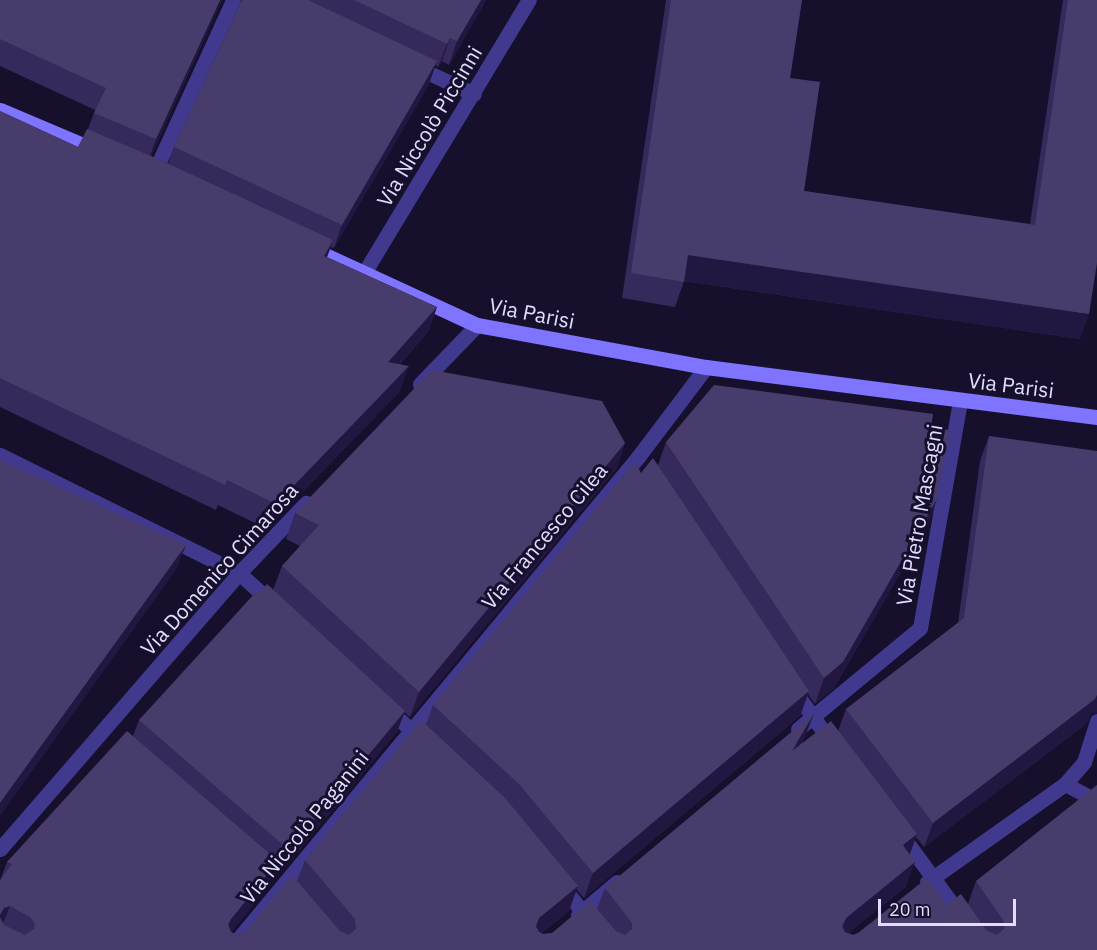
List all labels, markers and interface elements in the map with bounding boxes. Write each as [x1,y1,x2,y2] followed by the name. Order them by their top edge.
[371,41,487,211] street label: Via Niccolò Piccinni
[487,292,577,334] street label: Via Parisi
[967,367,1055,403] street label: Via Parisi
[891,422,947,608] street label: Via Pietro Mascagni
[476,458,612,614] street label: Via Francesco Cilea
[135,478,303,660] street label: Via Domenico Cimarosa
[235,745,373,909] street label: Via Niccolò Paganini
[881,887,1019,925] scale bar
[889,898,931,921] text: 20 m

